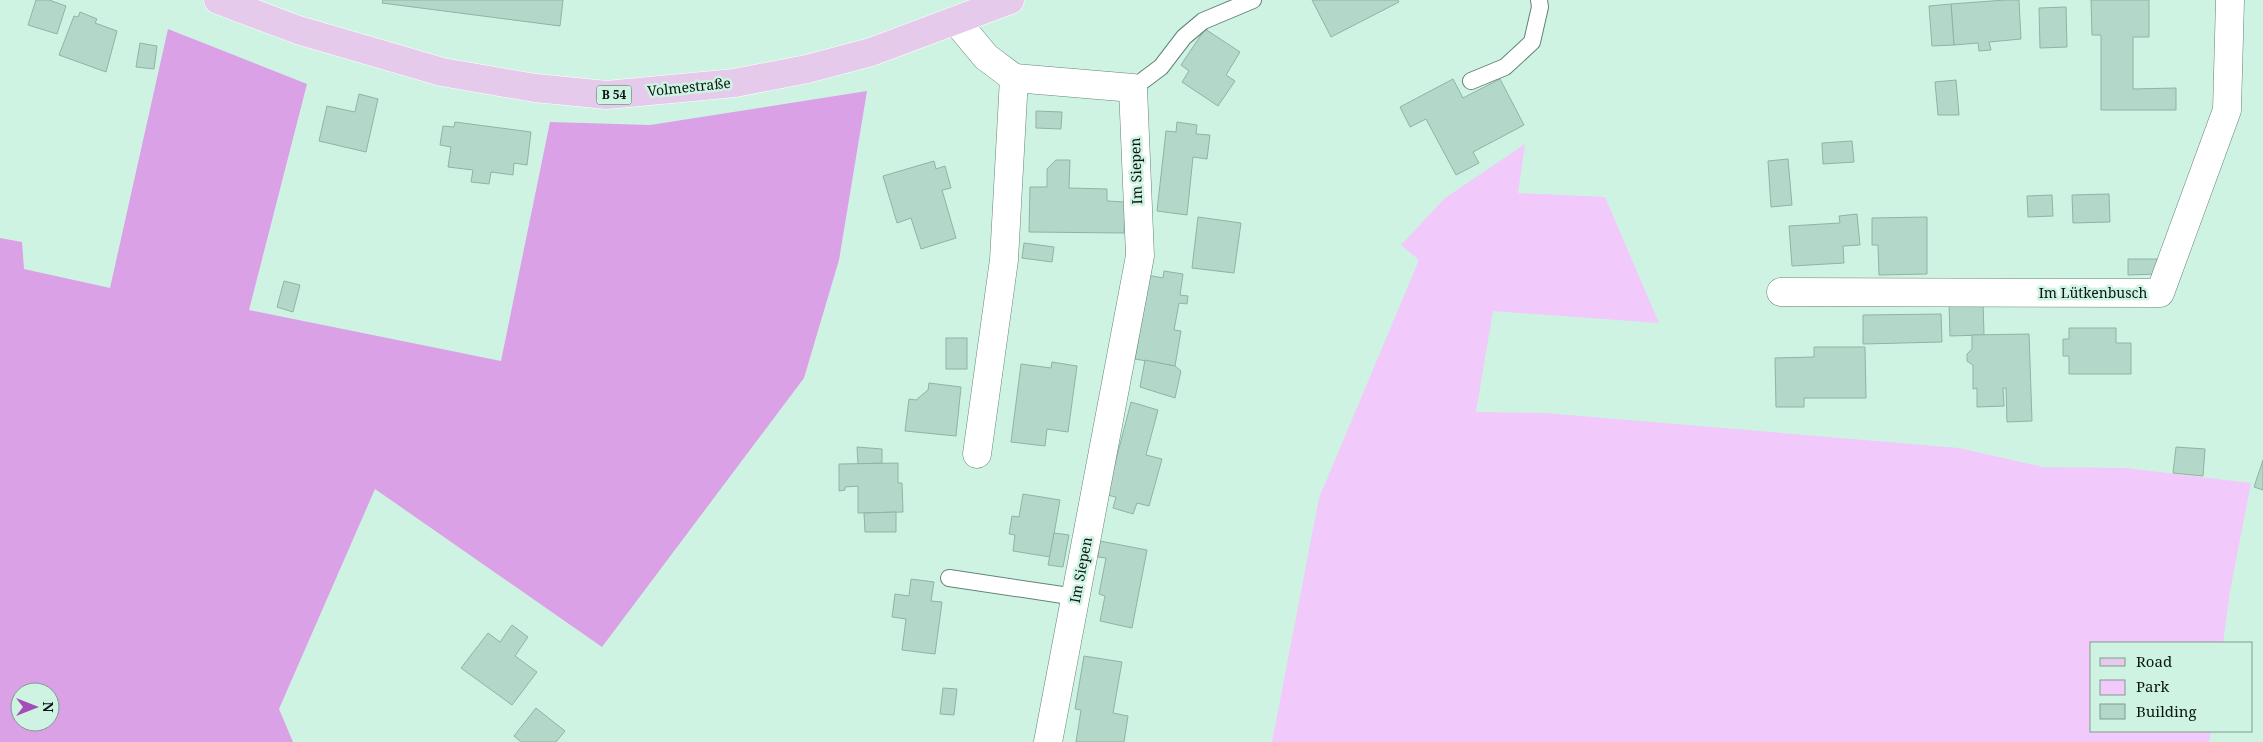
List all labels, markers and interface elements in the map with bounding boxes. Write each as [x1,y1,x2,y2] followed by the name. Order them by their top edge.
[646,73,732,100] street label: Volmestraße
[596,86,632,104] road number: B 54
[1125,137,1146,205] street label: Im Siepen
[2039,283,2147,302] street label: Im Lütkenbusch
[1065,535,1096,604] street label: Im Siepen
[2090,642,2253,732] legend
[2136,651,2172,671] text: Road
[2136,676,2170,696] text: Park
[10,682,60,732] north arrow
[39,701,58,713] text: N
[2136,701,2197,721] text: Building

